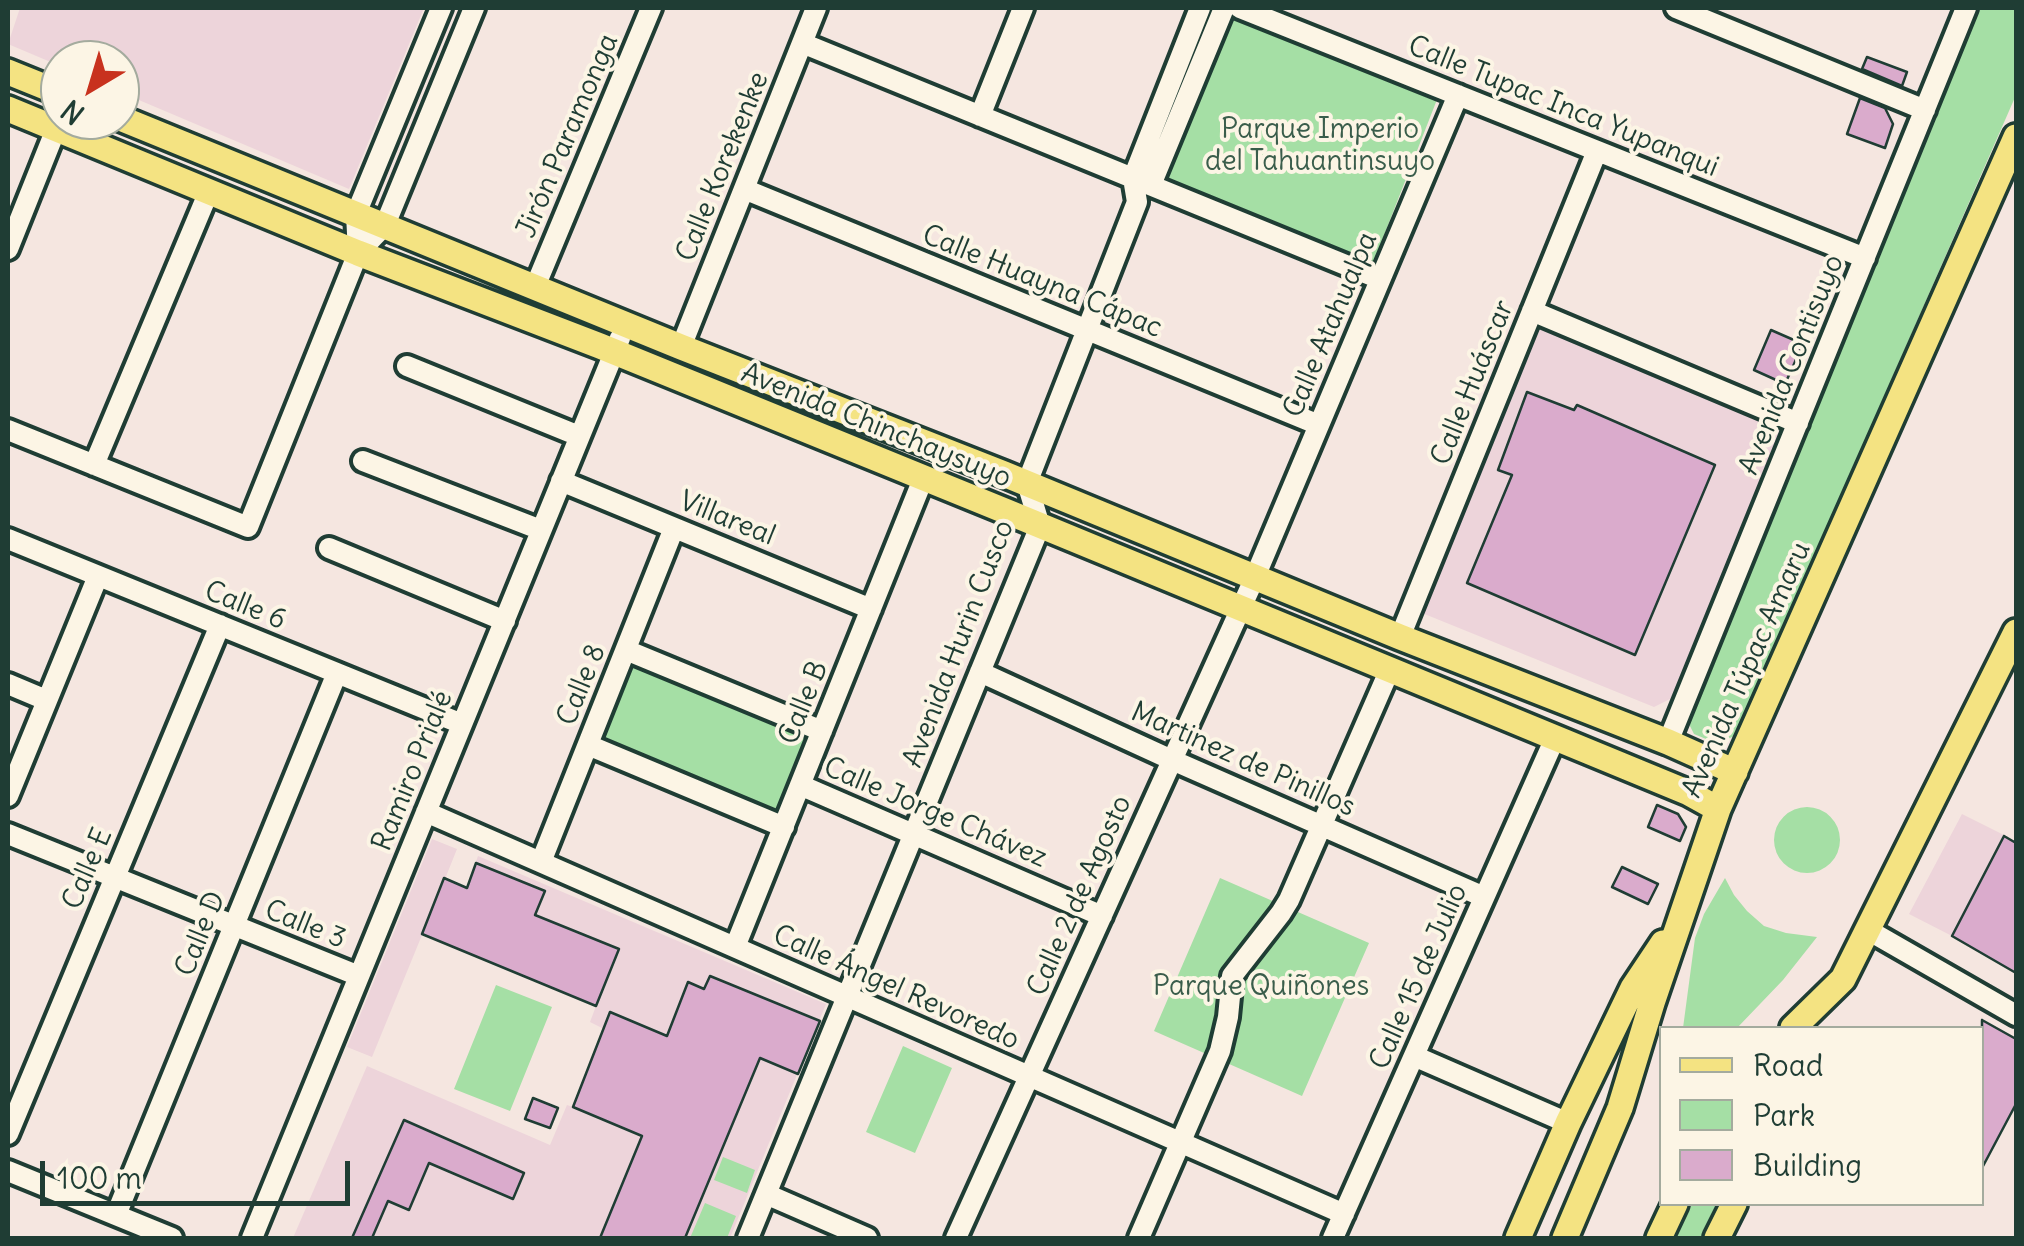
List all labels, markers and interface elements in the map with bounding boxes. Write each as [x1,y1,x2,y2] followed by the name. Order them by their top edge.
[510,29,626,243] street label: Jirón Paramonga
[1403,29,1723,185] street label: Calle Tupac Inca Yupanqui
[40,40,140,140] north arrow
[670,67,776,267] street label: Calle Korekenke
[54,92,91,132] text: N
[1205,113,1435,179] park label: Parque Imperio del Tahuantinsuyo
[917,219,1167,345] street label: Calle Huayna Cápac
[1277,227,1385,423] street label: Calle Atahualpa
[1733,250,1851,480] street label: Avenida Contisuyo
[1425,296,1521,470] street label: Calle Huáscar
[736,356,1016,496] street label: Avenida Chinchaysuyo
[674,485,780,553] street label: Villareal
[896,516,1022,772] street label: Avenida Hurin Cusco
[1675,537,1819,803] street label: Avenida Túpac Amaru
[199,575,291,637] street label: Calle 6
[551,639,613,731] street label: Calle 8
[772,656,836,750] street label: Calle B
[366,686,460,856] street label: Ramiro Prialé
[1126,696,1360,824] street label: Martinez de Pinillos
[818,751,1052,875] street label: Calle Jorge Chávez
[1021,791,1139,1001] street label: Calle 2 de Agosto
[56,823,120,915] street label: Calle E
[1363,879,1475,1075] street label: Calle 15 de Julio
[169,887,233,981] street label: Calle D
[260,894,350,956] street label: Calle 3
[768,919,1024,1057] street label: Calle Ángel Revoredo
[1153,970,1369,1004] park label: Parque Quiñones
[1659,1026,1984,1206] legend
[1753,1046,1823,1084] text: Road
[1753,1096,1815,1134] text: Park
[45,1141,355,1203] scale bar
[1753,1146,1862,1184] text: Building
[57,1159,142,1197] text: 100 m

